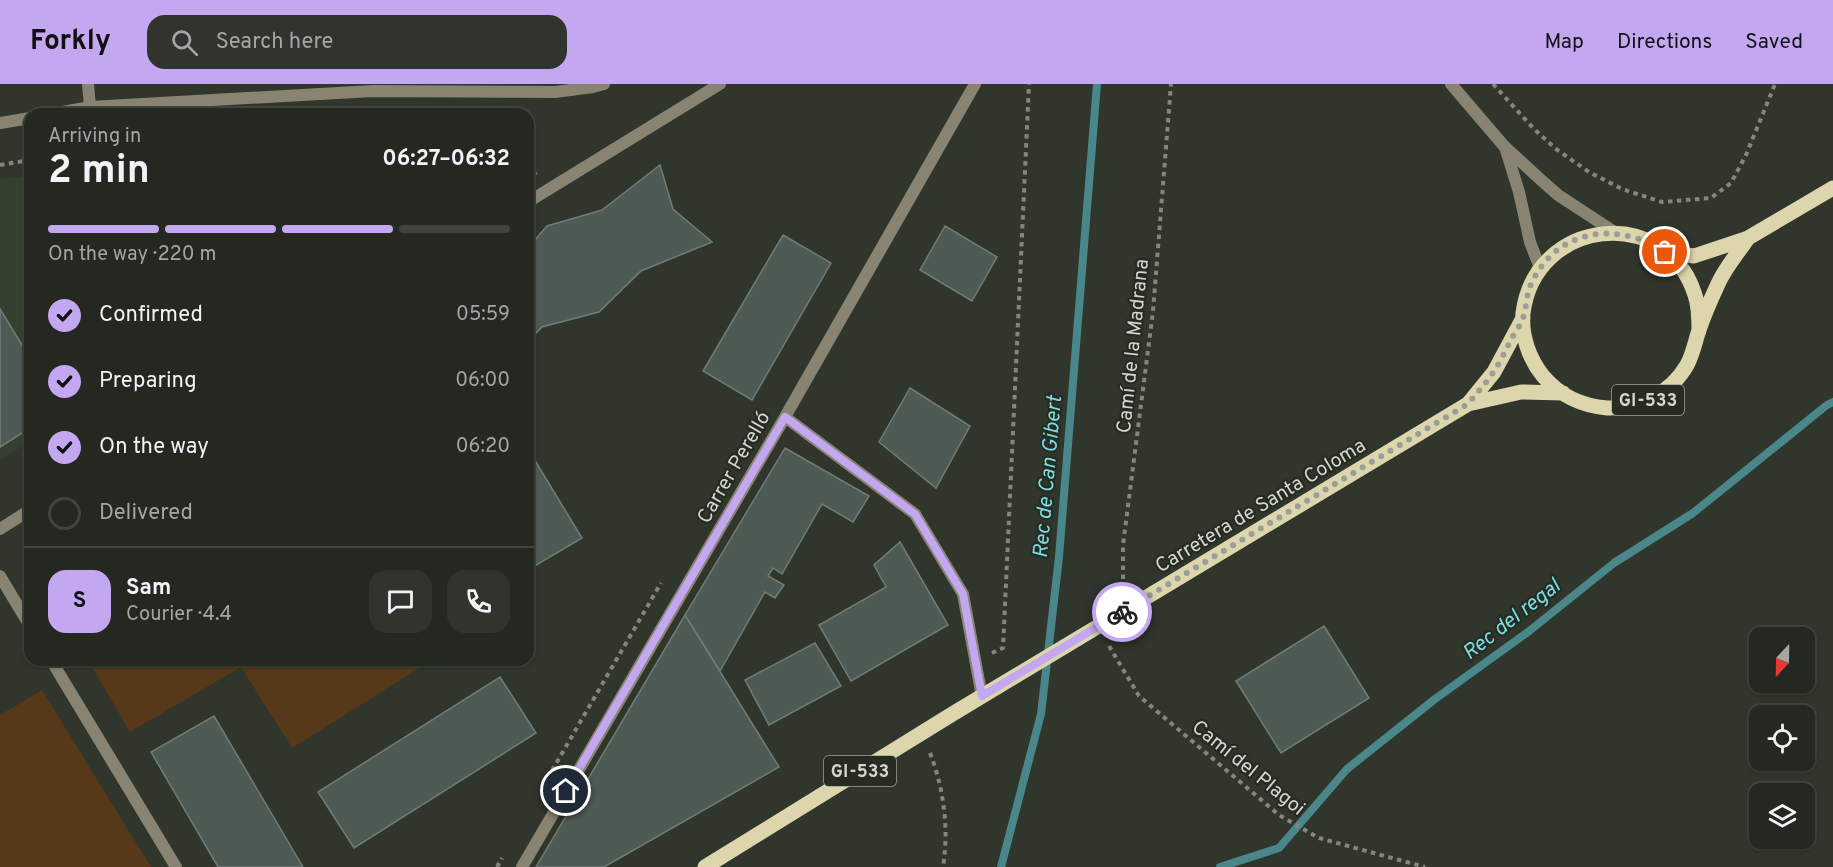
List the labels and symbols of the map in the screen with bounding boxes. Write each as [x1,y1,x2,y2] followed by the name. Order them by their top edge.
[1639,226,1690,277] pin
[1112,258,1156,435] street label: Camí de la Madrana
[1612,385,1684,415] road number: GI-533
[1028,393,1069,559] water label: Rec de Can Gibert
[692,407,777,529] street label: Carrer Perelló
[1151,433,1371,580] street label: Carretera de Santa Coloma
[1457,572,1568,667] water label: Rec del regal
[1092,582,1152,642] courier
[1749,627,1815,693] north arrow
[1186,715,1310,822] street label: Camí del Plagoi
[824,756,896,786] road number: GI-533
[540,765,591,816] pin

